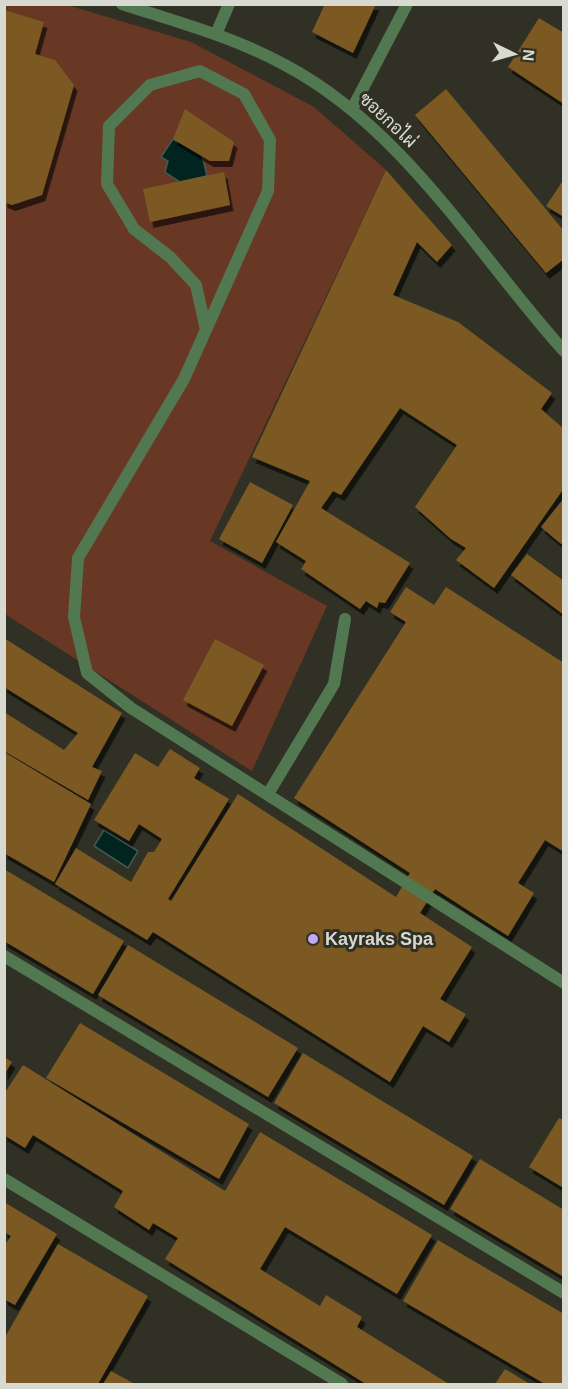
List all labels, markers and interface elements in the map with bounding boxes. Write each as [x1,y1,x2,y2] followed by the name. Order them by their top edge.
[484,24,544,84] north arrow
[519,49,537,62] text: N
[355,86,423,152] street label: ซอยกอไผ่
[325,929,434,949] place label: Kayraks Spa
[306,932,320,946] marker: Kayraks Spa

